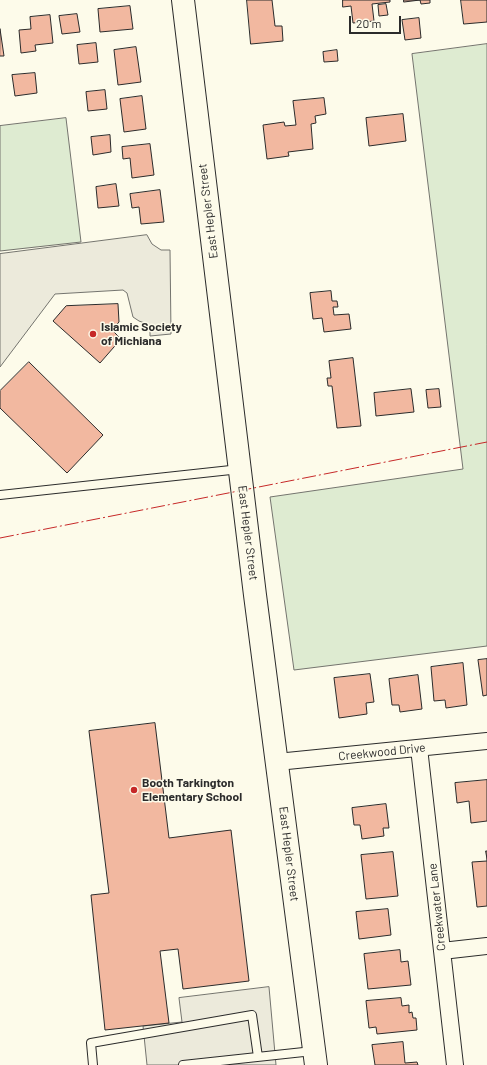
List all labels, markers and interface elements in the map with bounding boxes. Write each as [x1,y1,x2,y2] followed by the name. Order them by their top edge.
[351,8,403,34] scale bar
[356,16,382,30] text: 20 m
[195,163,221,259] street label: East Hepler Street
[101,320,182,348] place label: Islamic Society of Michiana
[88,329,98,339] marker: Islamic Society of Michiana
[235,485,261,581] street label: East Hepler Street
[338,740,426,764] street label: Creekwood Drive
[142,776,242,804] place label: Booth Tarkington Elementary School
[129,785,139,795] marker: Booth Tarkington Elementary School
[276,806,302,902] street label: East Hepler Street
[425,862,449,952] street label: Creekwater Lane

